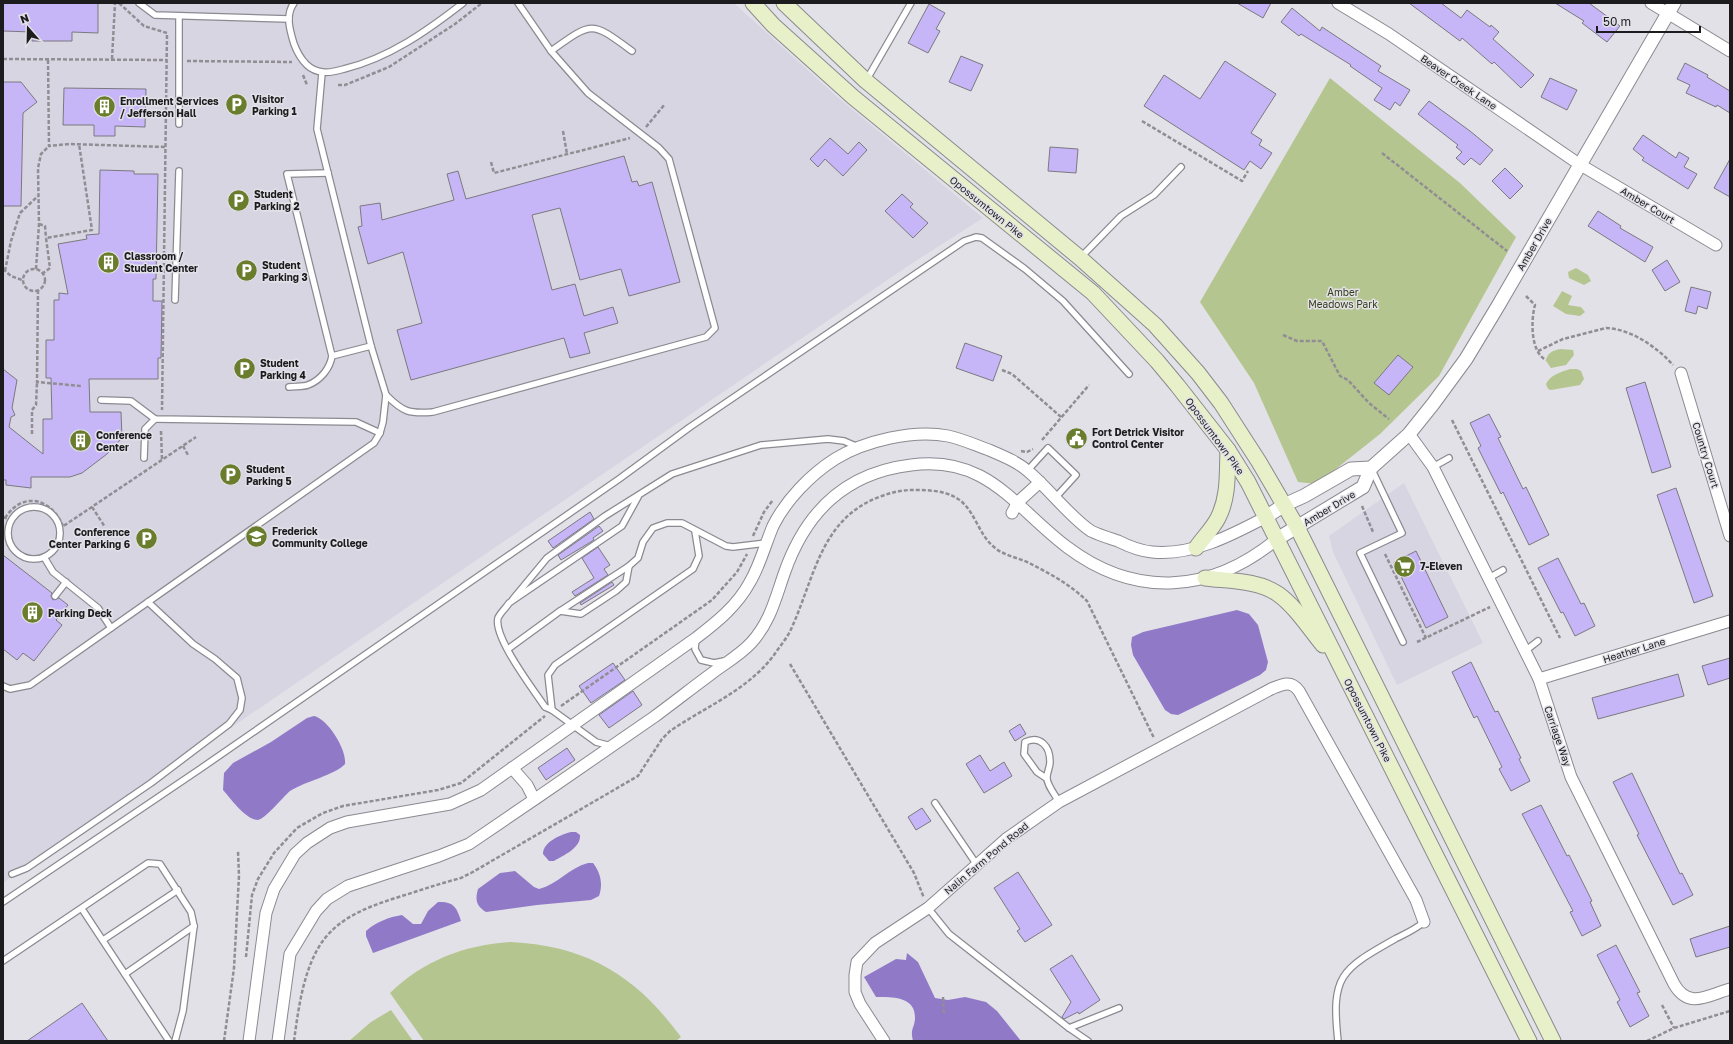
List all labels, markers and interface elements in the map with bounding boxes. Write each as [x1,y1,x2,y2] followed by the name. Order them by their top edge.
[8,8,48,48] north arrow
[1597,8,1700,34] scale bar
[18,11,31,26] text: N
[1603,14,1631,29] text: 50 m
[1419,52,1500,112] street label: Beaver Creek Lane
[224,92,250,118] parking icon: Visitor Parking 1
[252,93,297,117] place label: Visitor Parking 1
[91,94,117,120] building icon: Enrollment Services / Jefferson Hall
[120,95,219,119] place label: Enrollment Services / Jefferson Hall
[947,173,1027,241] street label: Opossumtown Pike
[1619,184,1677,226] street label: Amber Court
[225,187,251,213] parking icon: Student Parking 2
[254,188,300,212] place label: Student Parking 2
[1514,215,1554,272] street label: Amber Drive
[96,249,122,275] building icon: Classroom / Student Center
[124,250,198,274] place label: Classroom / Student Center
[233,258,259,284] parking icon: Student Parking 3
[262,259,308,283] place label: Student Parking 3
[1308,286,1378,310] park label: Amber Meadows Park
[231,356,257,382] parking icon: Student Parking 4
[260,357,306,381] place label: Student Parking 4
[1183,395,1247,477] street label: Opossumtown Pike
[1690,421,1722,489] street label: Country Court
[1063,425,1089,451] public building icon: Fort Detrick Visitor Control Center
[1092,426,1184,450] place label: Fort Detrick Visitor Control Center
[68,428,94,454] building icon: Conference Center
[96,429,152,453] place label: Conference Center
[217,462,243,488] parking icon: Student Parking 5
[246,463,292,487] place label: Student Parking 5
[1301,488,1357,528] street label: Amber Drive
[243,524,269,550] school or university icon: Frederick Community College
[133,525,159,551] parking icon: Conference Center Parking 6
[272,525,368,549] place label: Frederick Community College
[49,526,130,550] place label: Conference Center Parking 6
[1392,553,1418,579] supermarket icon: 7-Eleven
[1420,560,1462,572] place label: 7-Eleven
[19,600,45,626] building icon: Parking Deck
[48,607,112,619] place label: Parking Deck
[1601,635,1667,665] street label: Heather Lane
[1342,676,1394,764] street label: Opossumtown Pike
[1542,704,1574,768] street label: Carriage Way
[941,819,1031,897] street label: Nalin Farm Pond Road

